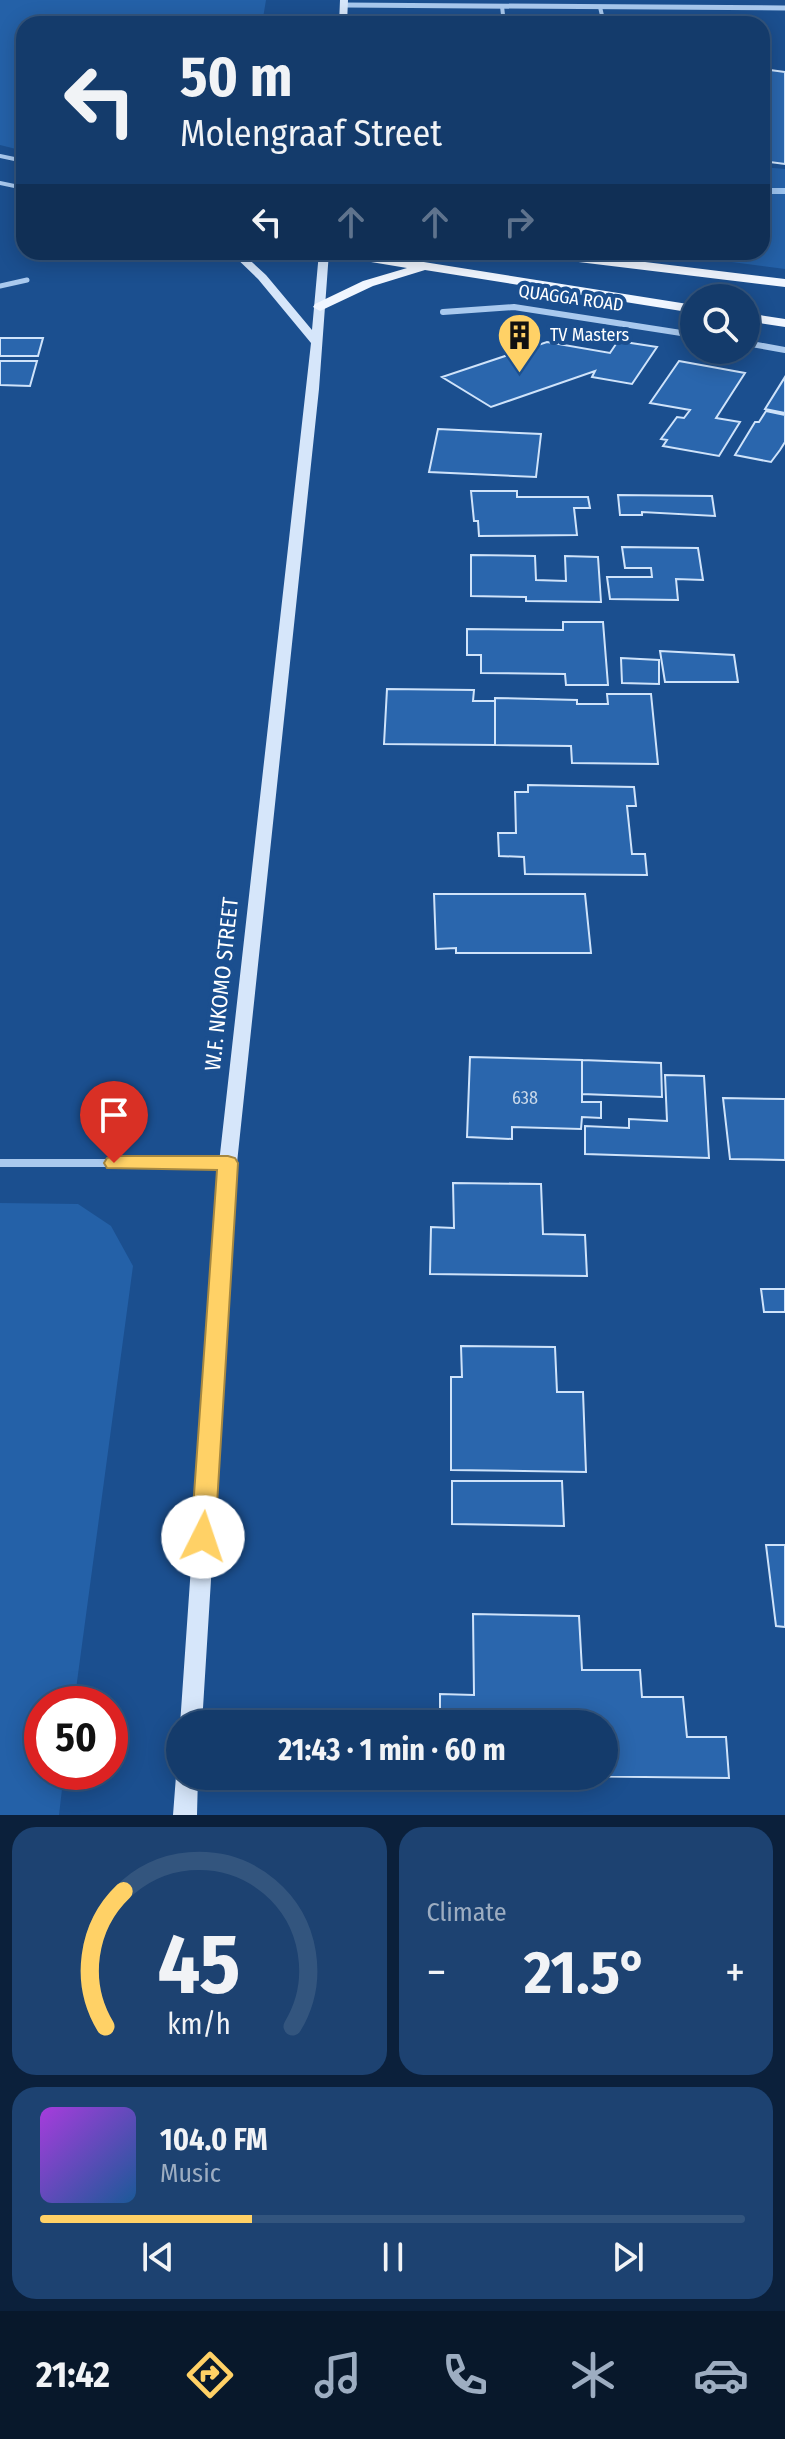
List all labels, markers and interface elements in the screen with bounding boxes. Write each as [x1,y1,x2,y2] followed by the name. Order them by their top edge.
[180,44,292,111] text: 50 m
[48,48,152,152] icon: left
[180,112,442,156] text: Molengraaf Street
[245,200,289,244] icon: left
[329,200,373,244] icon: ahead
[413,200,457,244] icon: ahead
[497,200,541,244] icon: right
[517,280,625,316] street label: QUAGGA ROAD
[680,284,760,364] map controls
[680,284,760,364] button: search
[495,311,543,374] building icon: TV Masters
[550,324,629,346] place label: TV Masters
[199,895,244,1072] street label: W.F. NKOMO STREET
[80,1081,148,1163] pin
[512,1087,538,1109] house number: 638
[92,1093,136,1137] icon: arrive
[161,1495,245,1579] position arrow
[24,1686,128,1790] speed limit sign: 50
[278,1732,506,1768] text: 21:43 · 1 min · 60 m
[427,1897,507,1928] text: Climate
[158,1915,241,2015] text: 45
[524,1937,647,2009] text: 21.5°
[427,1946,446,1999] text: −
[725,1946,745,1999] text: +
[167,2007,231,2042] text: km/h
[160,2122,268,2158] text: 104.0 FM
[160,2158,221,2189] text: Music
[136,2235,180,2279] icon: previous
[371,2235,415,2279] icon: pause
[606,2235,650,2279] icon: next
[182,2347,238,2403] icon: directions
[310,2347,366,2403] icon: music
[437,2347,493,2403] icon: phone
[565,2347,621,2403] icon: climate
[693,2347,749,2403] icon: car
[36,2353,110,2397] text: 21:42

